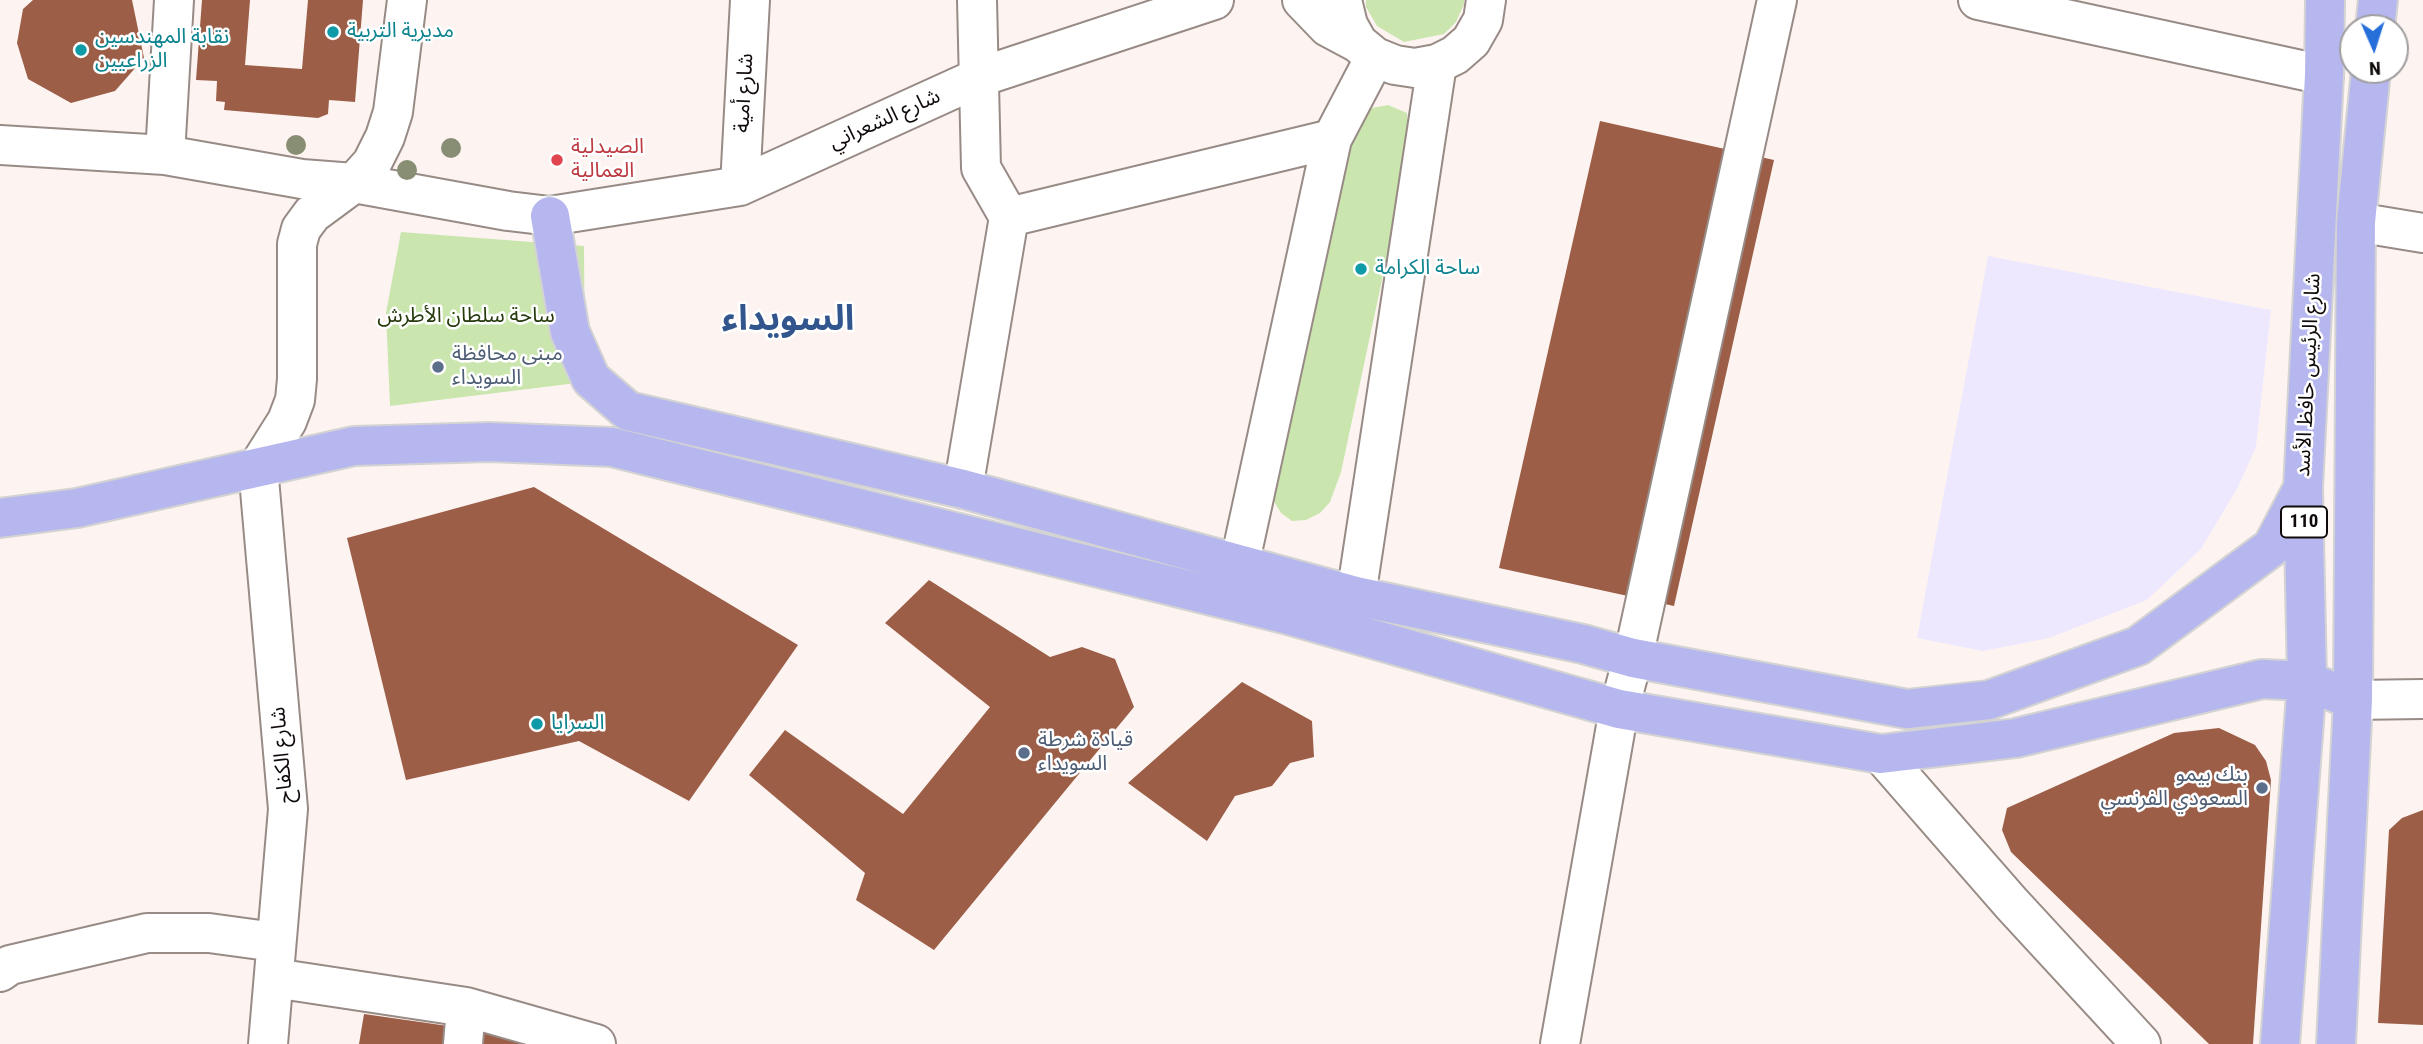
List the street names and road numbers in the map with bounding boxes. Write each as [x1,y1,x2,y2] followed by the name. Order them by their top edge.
[730,53,760,133] street label: شارع أمية
[826,84,944,156] street label: شارع الشعراني
[2291,273,2327,477] street label: شارع الرئيس حافظ الأسد
[2281,506,2327,538] road number: 110
[266,706,300,804] street label: شارع الكفاح

